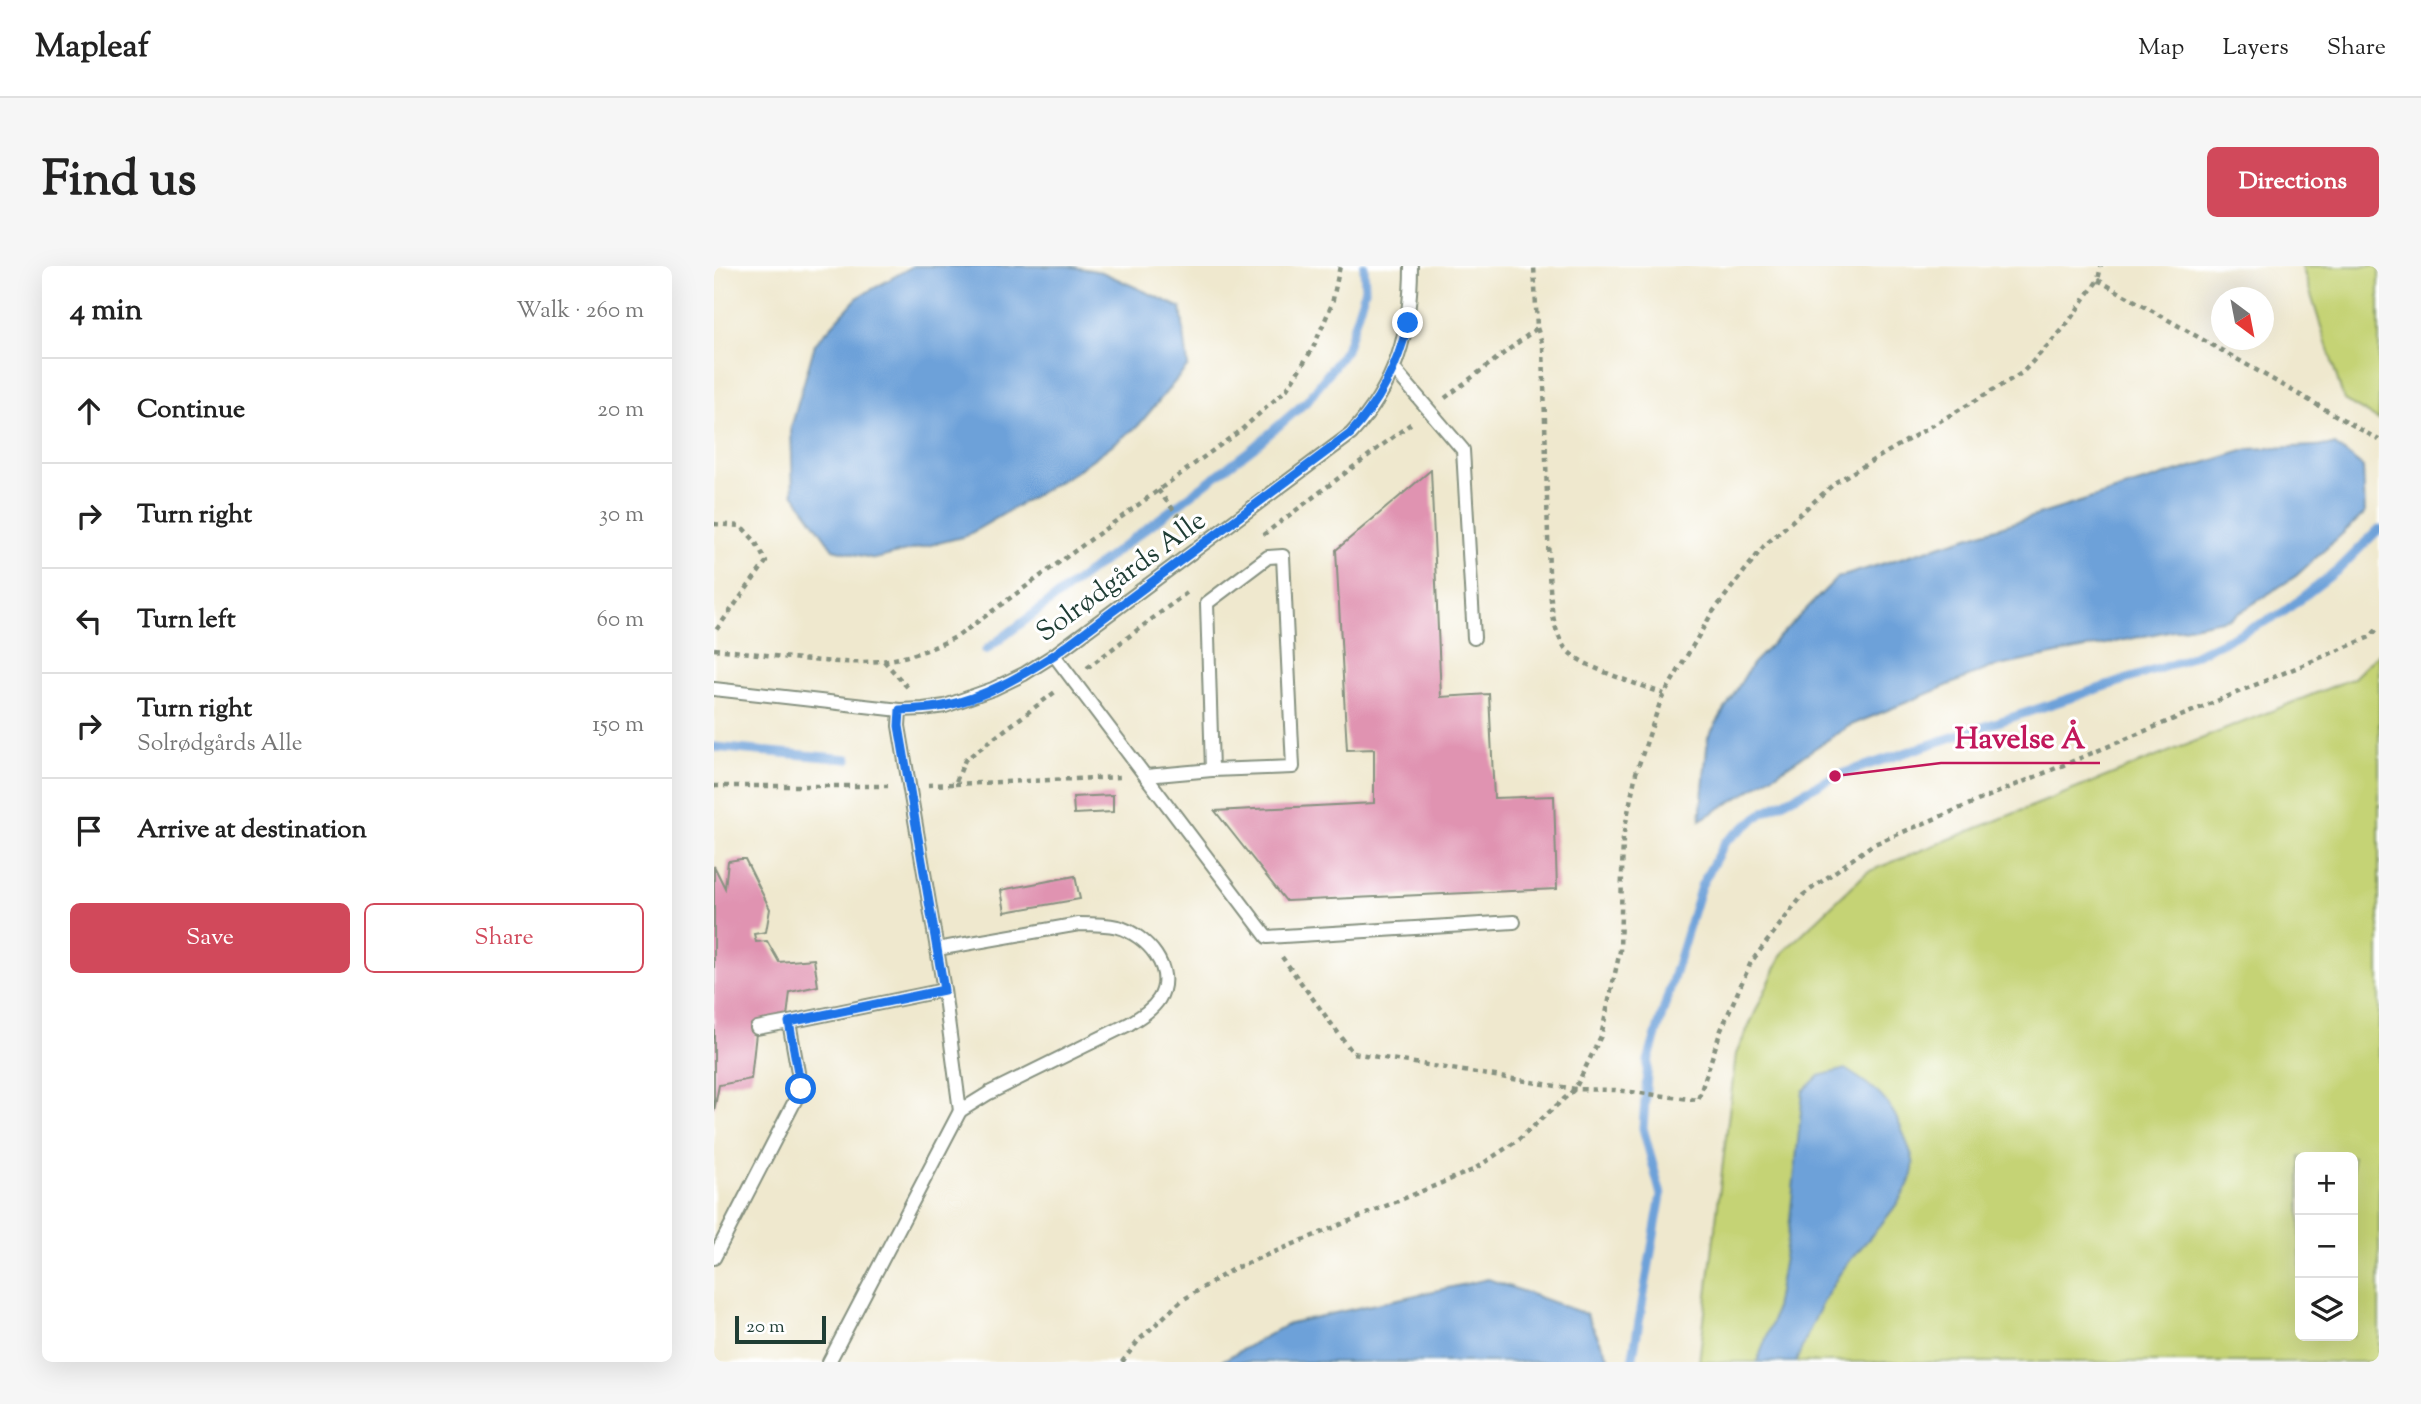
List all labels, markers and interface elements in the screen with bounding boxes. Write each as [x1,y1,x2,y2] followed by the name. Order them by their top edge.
[35,24,149,72] text: Mapleaf
[2138,31,2184,65] text: Map
[2222,31,2289,65] text: Layers
[2327,31,2386,65] text: Share
[42,147,196,217] text: Find us
[2207,147,2379,217] button: Directions
[2211,287,2274,350] north arrow
[70,290,143,333] text: 4 min
[516,295,644,328] text: Walk · 260 m
[1392,307,1423,338] route end
[70,392,108,430] icon: ahead
[137,392,245,429] text: Continue
[597,394,644,427] text: 20 m
[70,497,108,535] icon: right
[137,497,252,534] text: Turn right
[599,499,644,532] text: 30 m
[1029,502,1215,653] street label: Solrødgårds Alle
[70,602,108,640] icon: left
[137,602,236,639] text: Turn left
[596,604,644,637] text: 60 m
[137,691,252,728] text: Turn right
[70,707,108,745] icon: right
[592,709,644,742] text: 150 m
[1941,712,2100,763] callout: Havelse Å
[1955,719,2086,762] text: Havelse Å
[137,728,302,761] text: Solrødgårds Alle
[70,812,108,850] icon: arrive
[137,812,367,849] text: Arrive at destination
[70,903,350,973] button: Save
[364,903,644,973] button: Share
[785,1073,816,1104] route start
[2295,1152,2358,1341] map controls
[2295,1152,2358,1215] button: +
[2295,1215,2358,1278] button: −
[2295,1278,2358,1341] button: layers
[735,1313,826,1345] scale bar
[746,1314,785,1341] text: 20 m

